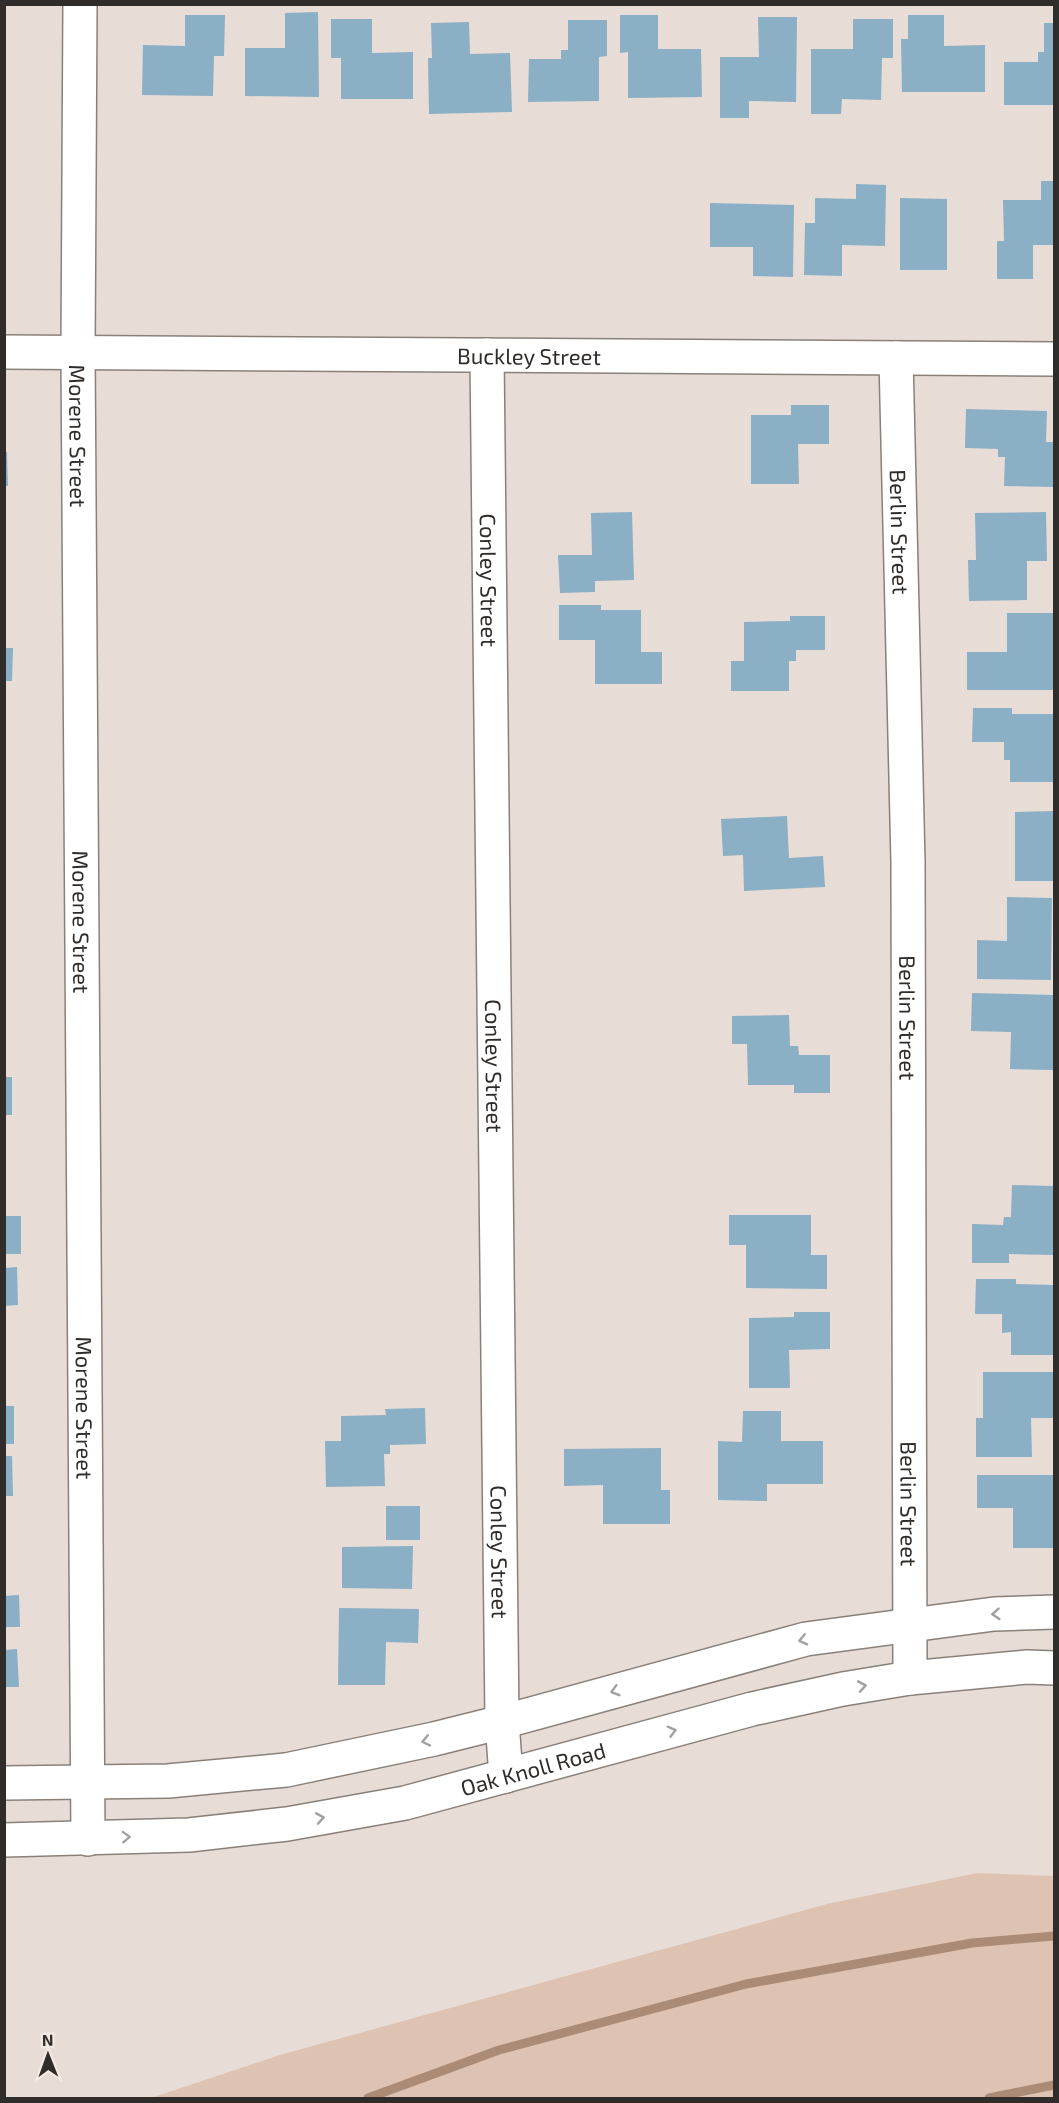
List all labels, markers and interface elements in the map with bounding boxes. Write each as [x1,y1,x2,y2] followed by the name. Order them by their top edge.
[457,342,601,369] street label: Buckley Street
[65,364,92,508] street label: Morene Street
[886,469,915,595] street label: Berlin Street
[476,513,503,647] street label: Conley Street
[68,850,95,994] street label: Morene Street
[895,955,922,1080] street label: Berlin Street
[481,999,509,1133] street label: Conley Street
[72,1336,99,1480] street label: Morene Street
[896,1441,923,1566] street label: Berlin Street
[486,1485,514,1619] street label: Conley Street
[992,1607,1001,1620] one-way arrow
[798,1633,808,1646] one-way arrow
[856,1680,866,1693] one-way arrow
[610,1684,620,1697] one-way arrow
[667,1725,677,1738] one-way arrow
[421,1733,431,1746] one-way arrow
[457,1736,608,1800] street label: Oak Knoll Road
[314,1812,324,1825] one-way arrow
[121,1831,130,1844] one-way arrow
[18,2025,78,2085] north arrow
[42,2030,54,2049] text: N

